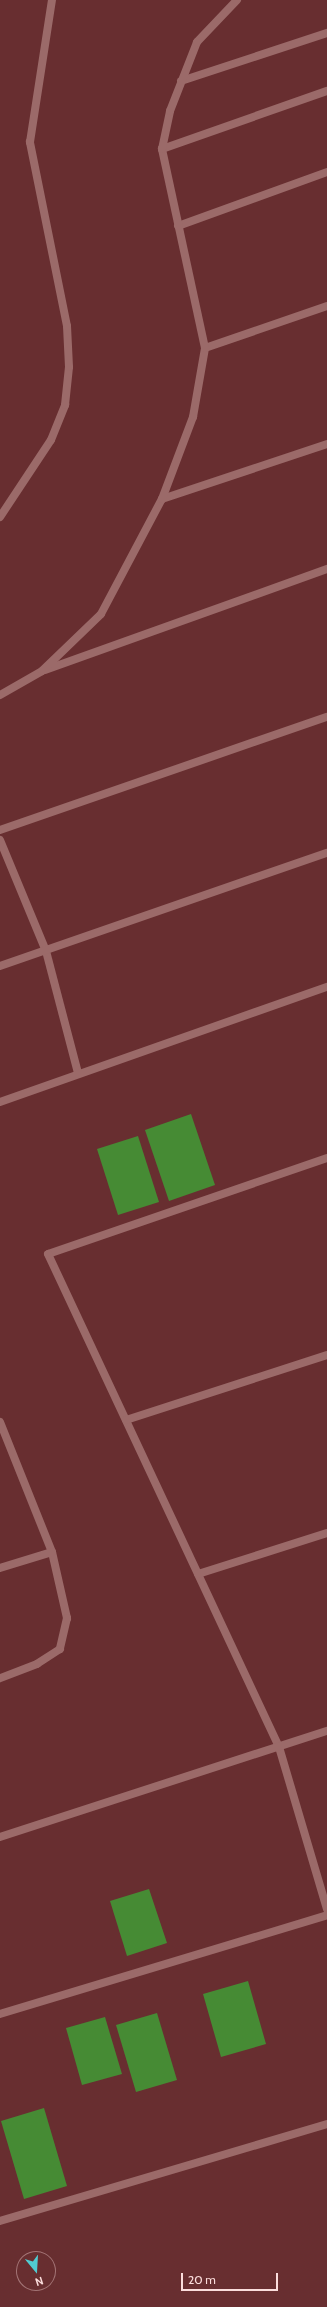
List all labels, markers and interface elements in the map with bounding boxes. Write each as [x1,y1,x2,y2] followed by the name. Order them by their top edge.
[16,2251,56,2291] north arrow
[183,2265,280,2291] scale bar
[188,2272,216,2287] text: 20 m
[34,2274,45,2289] text: N

